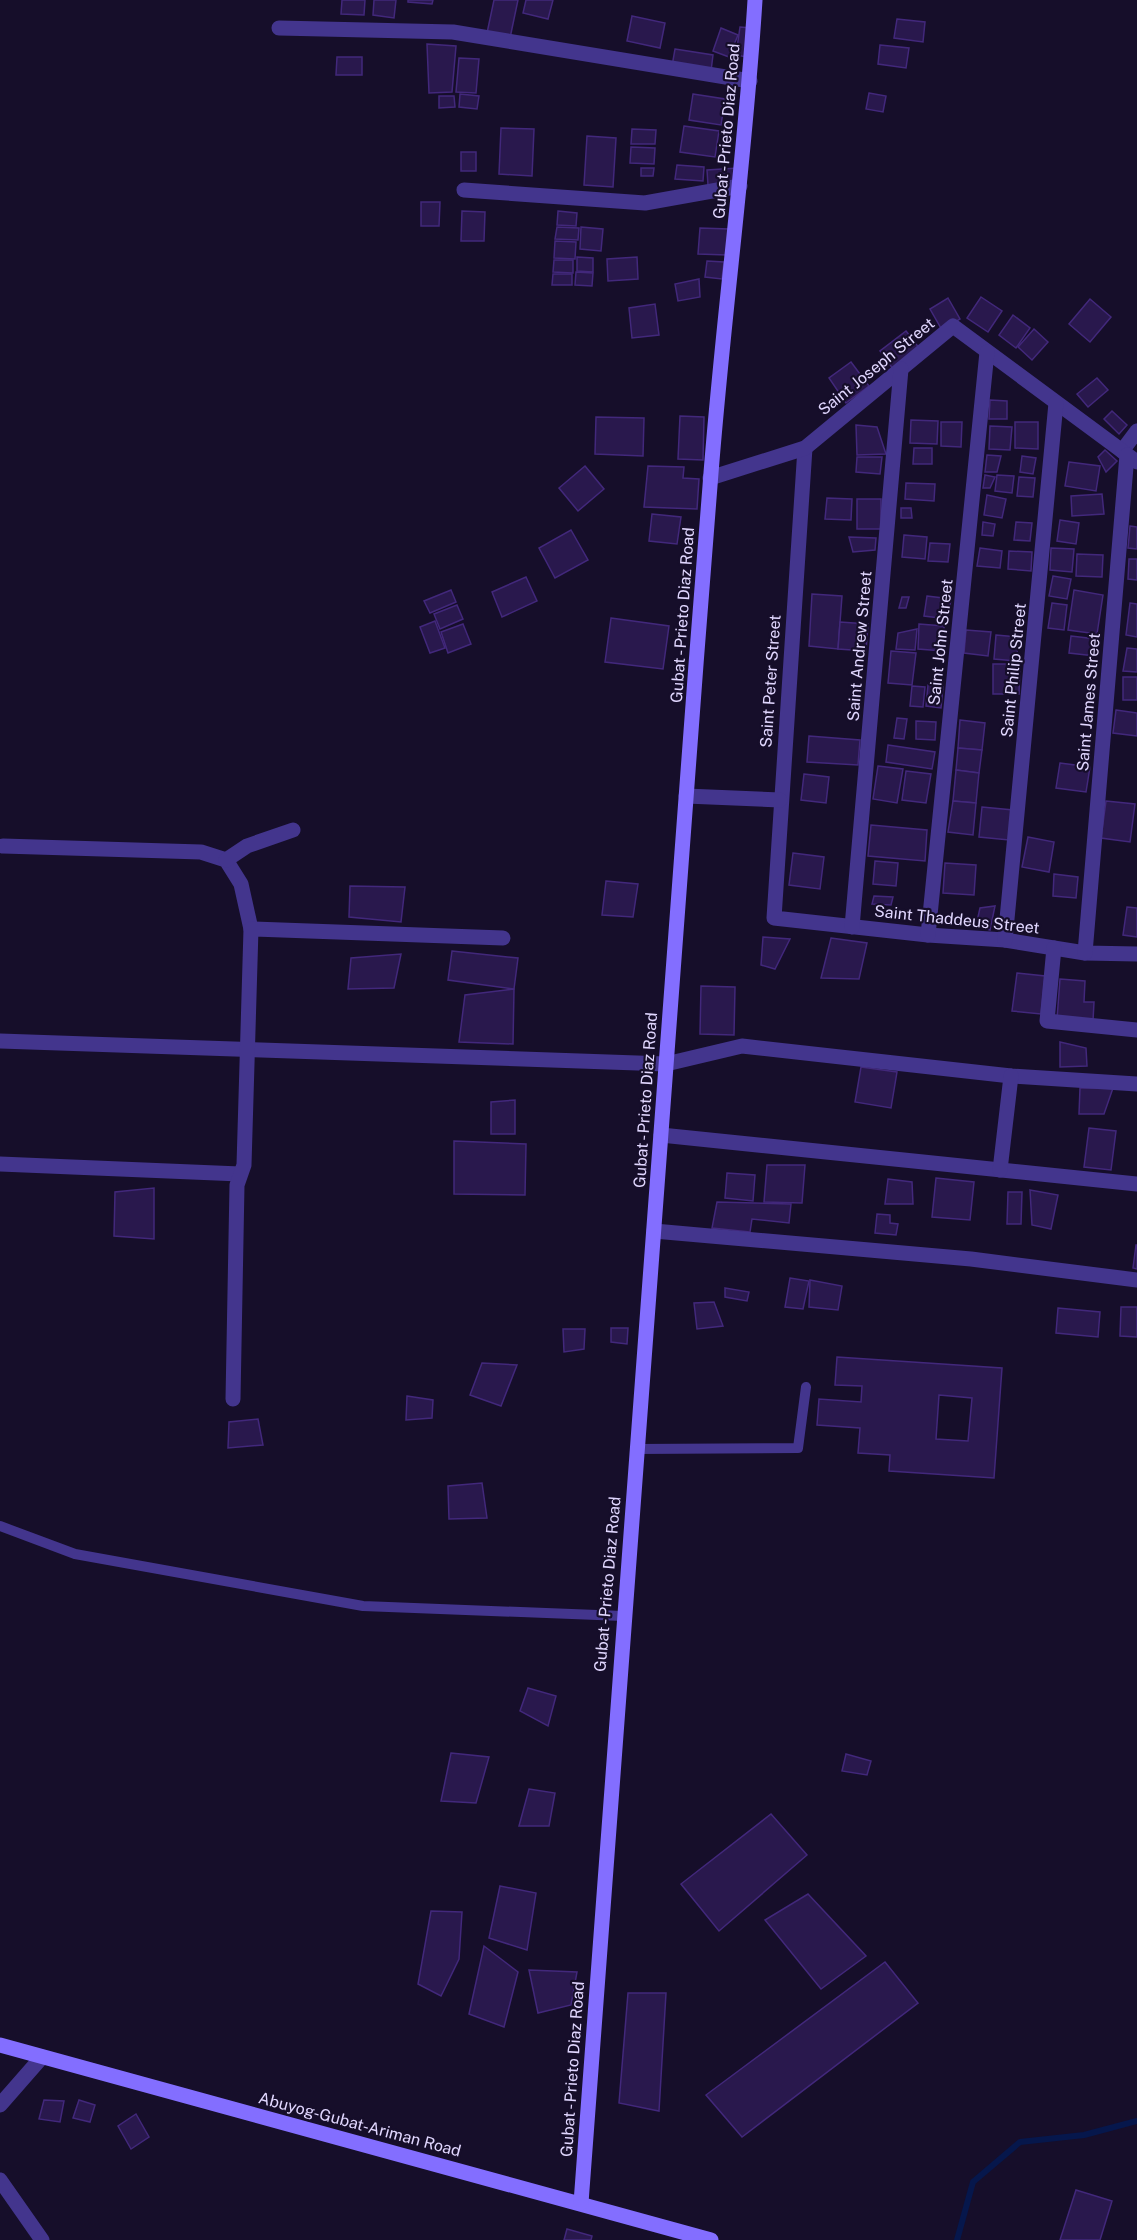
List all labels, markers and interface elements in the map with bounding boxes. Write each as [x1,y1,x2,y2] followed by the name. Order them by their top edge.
[709,43,744,220] street label: Gubat - Prieto Diaz Road
[814,314,938,419] street label: Saint Joseph Street
[667,527,698,703] street label: Gubat - Prieto Diaz Road
[843,570,876,722] street label: Saint Andrew Street
[924,578,957,706] street label: Saint John Street
[997,602,1030,738] street label: Saint Philip Street
[756,614,785,748] street label: Saint Peter Street
[1073,632,1104,772] street label: Saint James Street
[873,901,1041,938] street label: Saint Thaddeus Street
[630,1012,661,1188] street label: Gubat - Prieto Diaz Road
[590,1496,625,1673] street label: Gubat - Prieto Diaz Road
[557,1981,588,2157] street label: Gubat - Prieto Diaz Road
[257,2088,463,2161] street label: Abuyog-Gubat-Ariman Road

